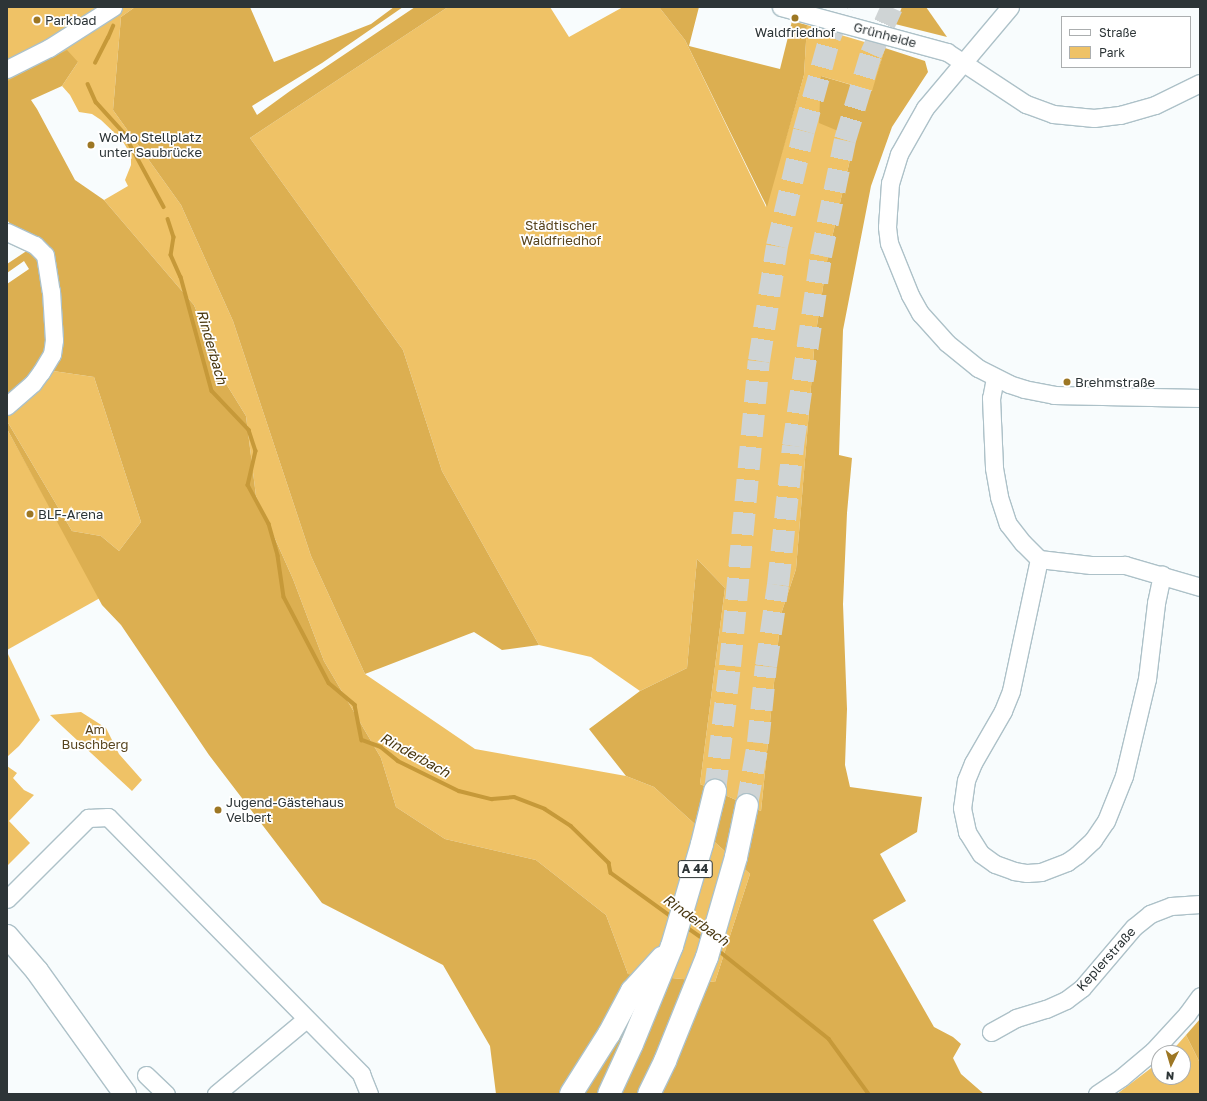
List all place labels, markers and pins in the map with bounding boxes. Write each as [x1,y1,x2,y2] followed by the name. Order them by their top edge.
[45,12,96,28] place label: Parkbad
[790,13,800,23] marker: Waldfriedhof
[32,15,42,25] marker: Parkbad
[755,24,835,40] place label: Waldfriedhof
[99,130,202,161] place label: WoMo Stellplatz unter Saubrücke
[86,140,96,150] marker: WoMo Stellplatz unter Saubrücke
[1075,374,1155,390] place label: Brehmstraße
[1062,377,1072,387] marker: Brehmstraße
[38,506,103,522] place label: BLF-Arena
[25,509,35,519] marker: BLF-Arena
[226,795,344,826] place label: Jugend-Gästehaus Velbert
[213,805,223,815] marker: Jugend-Gästehaus Velbert

